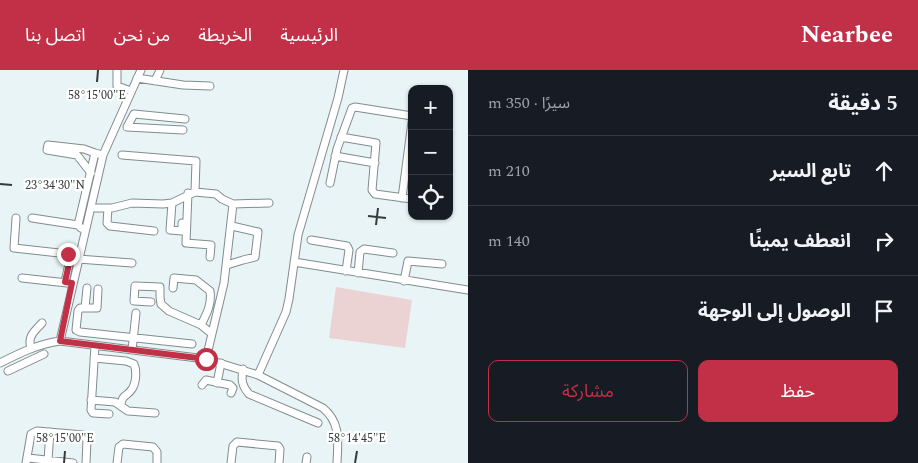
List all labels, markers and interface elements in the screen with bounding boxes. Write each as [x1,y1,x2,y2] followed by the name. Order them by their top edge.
[801,17,893,53] text: Nearbee
[25,22,86,49] text: اتصل بنا
[114,22,170,49] text: من نحن
[198,22,252,49] text: الخريطة
[280,22,338,49] text: الرئيسية
[408,85,453,220] map controls
[408,85,453,130] button: +
[68,86,126,105] text: 58°15'00"E
[828,88,898,120] text: 5 دقيقة
[488,91,570,115] text: سيرًا · 350 m
[408,130,453,175] button: −
[770,157,851,186] text: تابع السير
[870,157,898,185] icon: ahead
[488,159,530,183] text: 210 m
[408,175,453,220] button: locate
[25,176,85,195] text: 23°34'30"N
[749,227,851,256] text: انعطف يمينًا
[870,227,898,255] icon: right
[488,229,530,253] text: 140 m
[57,243,80,266] route end
[698,297,851,326] text: الوصول إلى الوجهة
[870,297,898,325] icon: arrive
[195,348,218,371] route start
[488,360,688,422] button: مشاركة
[698,360,898,422] button: حفظ
[36,429,94,448] text: 58°15'00"E
[328,429,386,448] text: 58°14'45"E

